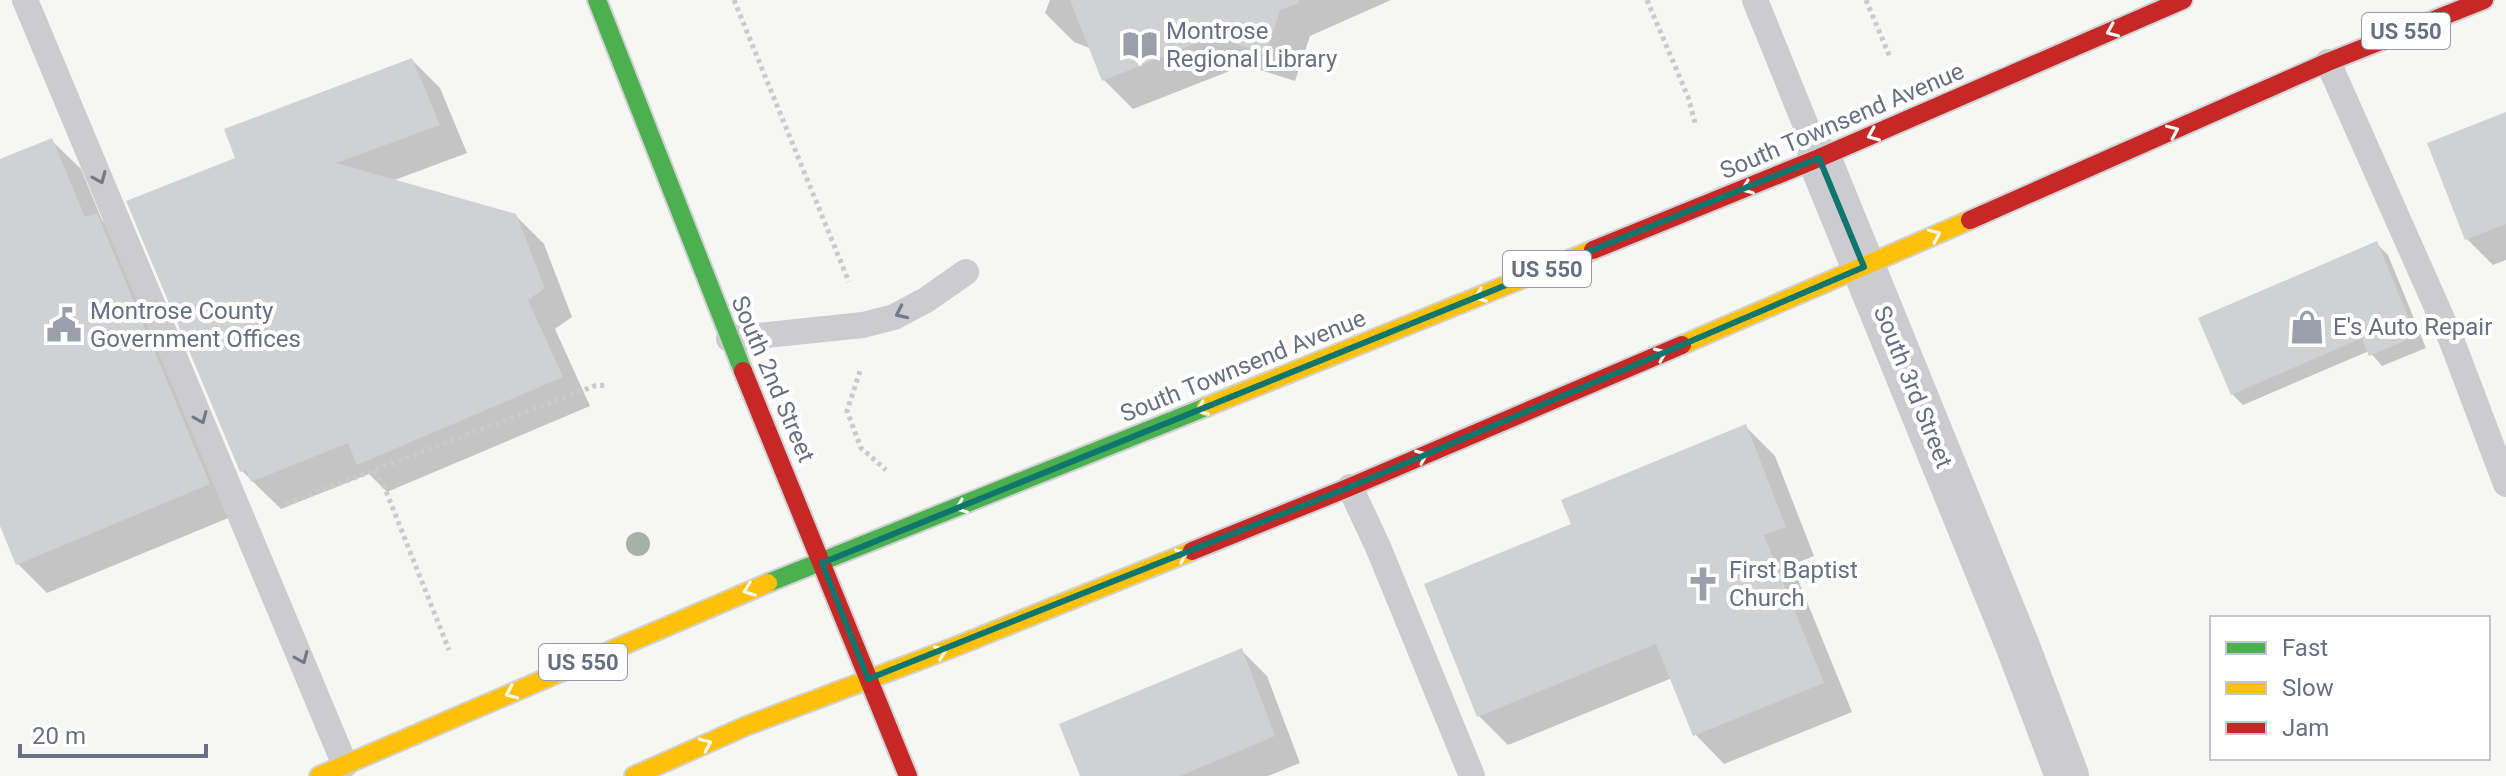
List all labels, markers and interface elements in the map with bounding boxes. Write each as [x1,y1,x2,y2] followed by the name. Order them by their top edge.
[2362,13,2450,49] road number: US 550
[1166,17,1338,73] place label: Montrose Regional Library
[2106,21,2120,37] one-way arrow
[1121,26,1159,64] library icon: Montrose Regional Library
[1716,57,1968,185] street label: South Townsend Avenue
[2165,124,2179,140] one-way arrow
[1867,125,1881,141] one-way arrow
[91,170,107,184] one-way arrow
[1741,178,1755,194] one-way arrow
[1927,229,1941,245] one-way arrow
[1503,251,1591,287] road number: US 550
[1474,286,1488,303] one-way arrow
[725,292,821,466] street label: South 2nd Street
[90,297,301,353] place label: Montrose County Government Offices
[1868,302,1958,472] street label: South 3rd Street
[894,303,909,319] one-way arrow
[1116,304,1370,428] street label: South Townsend Avenue
[45,306,83,344] public building icon: Montrose County Government Offices
[2288,308,2326,346] shop icon: E's Auto Repair
[2333,313,2492,341] place label: E's Auto Repair
[1653,347,1667,363] one-way arrow
[1196,399,1210,416] one-way arrow
[191,410,207,424] one-way arrow
[1414,450,1428,466] one-way arrow
[955,497,969,514] one-way arrow
[1174,548,1188,565] one-way arrow
[1729,556,1858,612] place label: First Baptist Church
[1684,565,1722,603] church icon: First Baptist Church
[743,580,757,597] one-way arrow
[2210,616,2490,760] legend
[2282,634,2328,662] text: Fast
[539,644,627,680] road number: US 550
[933,645,947,662] one-way arrow
[292,650,308,664] one-way arrow
[2282,674,2334,702] text: Slow
[504,684,519,700] one-way arrow
[20,708,206,758] scale bar
[2282,714,2329,742] text: Jam
[32,722,86,750] text: 20 m
[697,738,712,754] one-way arrow

